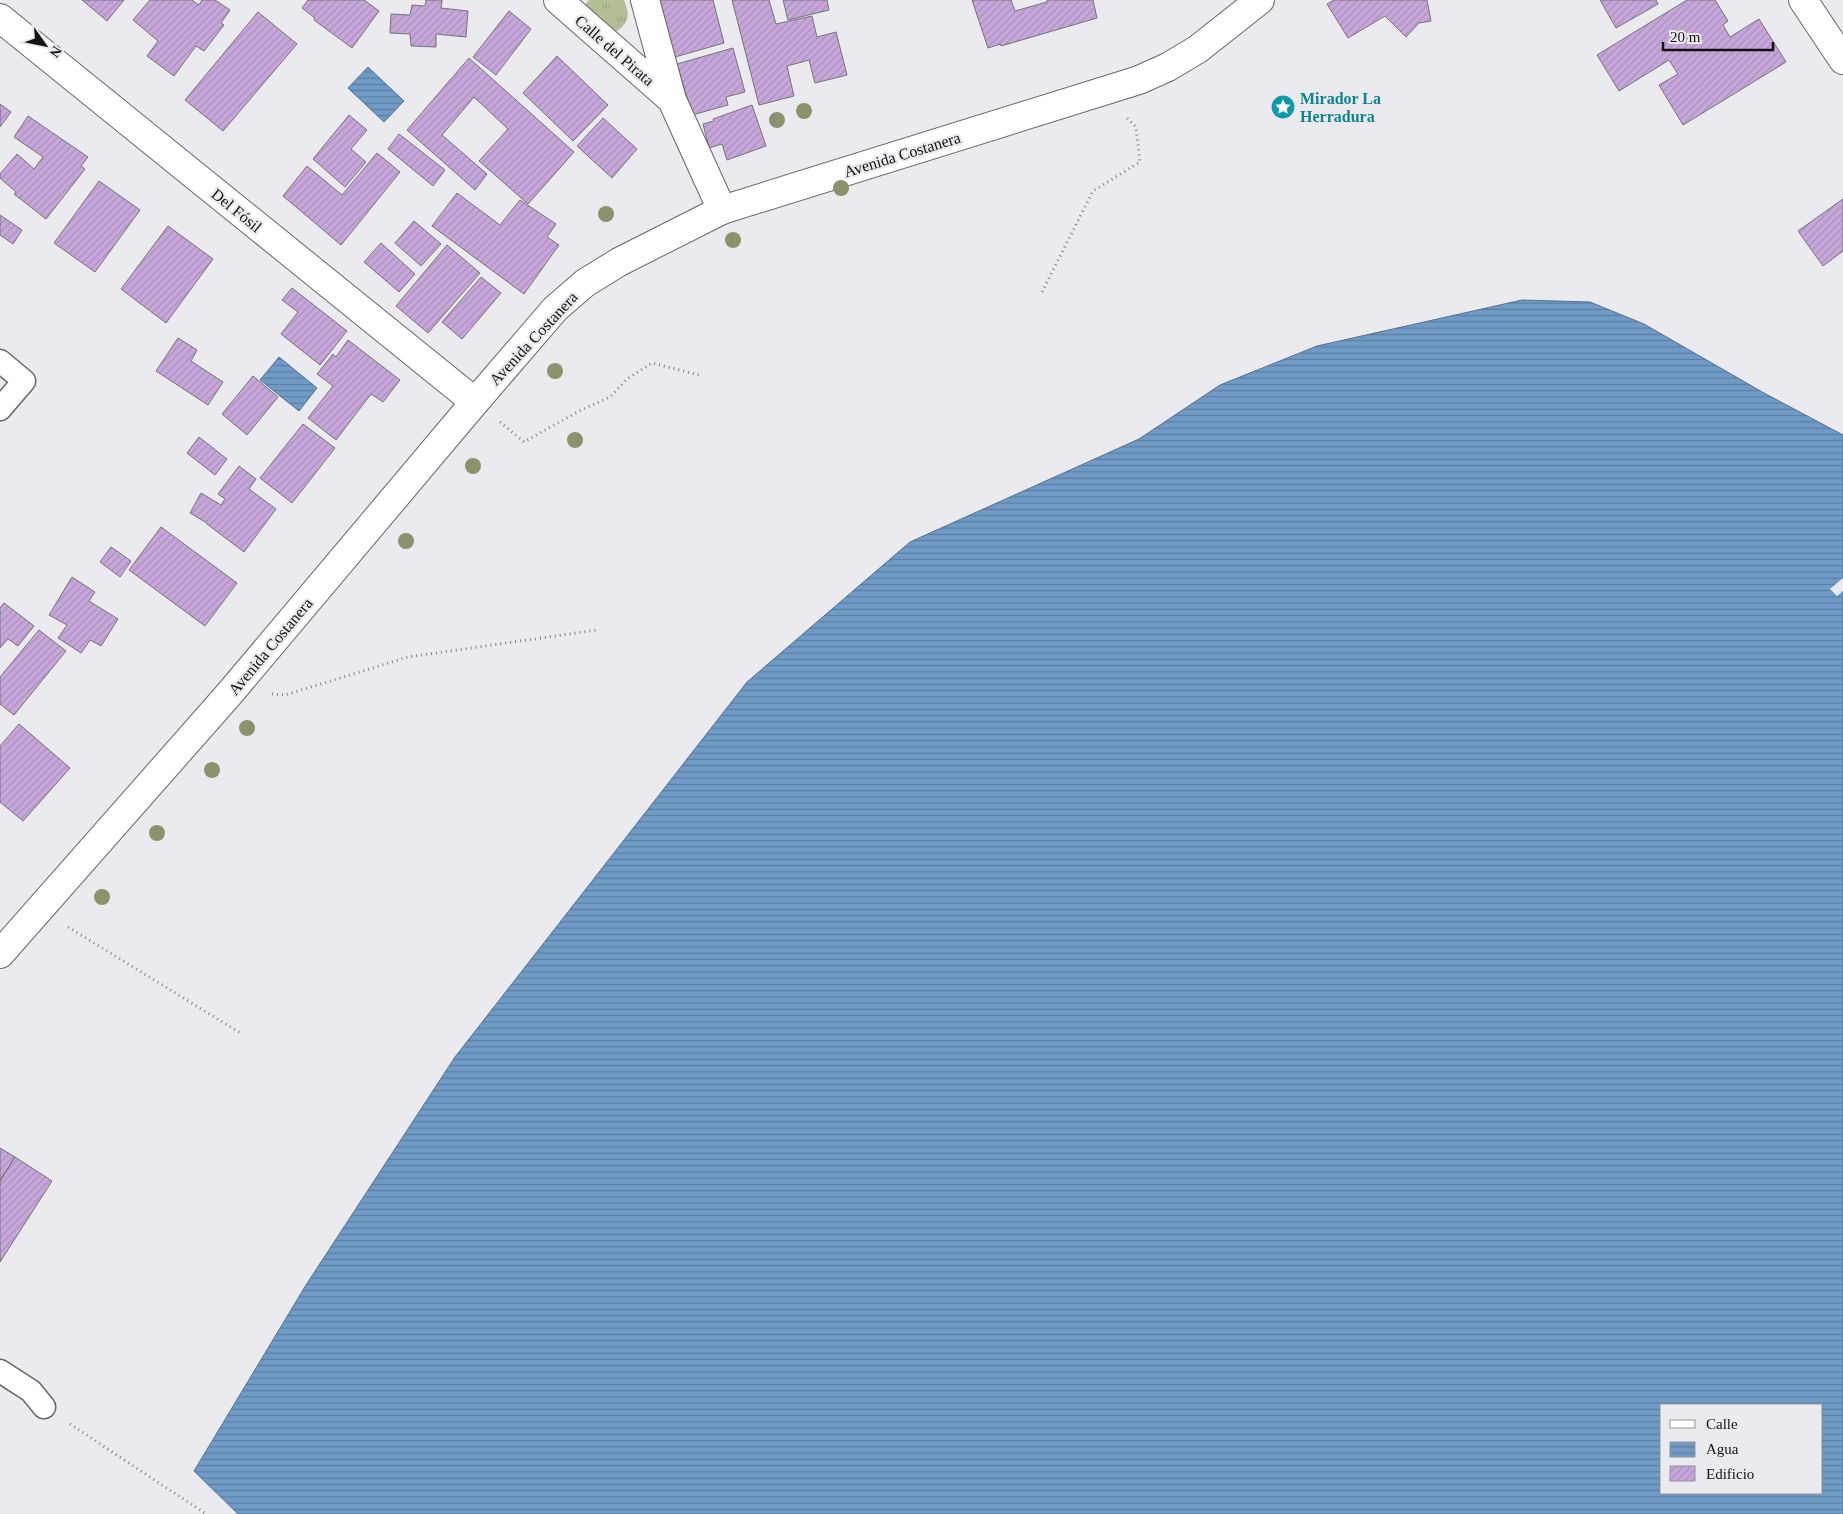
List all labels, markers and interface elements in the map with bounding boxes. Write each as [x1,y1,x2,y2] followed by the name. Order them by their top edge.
[572,12,657,89] street label: Calle del Pirata
[20,20,70,70] north arrow
[1663,20,1773,52] scale bar
[1670,29,1701,45] text: 20 m
[46,43,65,60] text: N
[1300,90,1381,125] place label: Mirador La Herradura
[1270,94,1296,120] place icon: Mirador La Herradura
[842,129,962,180] street label: Avenida Costanera
[208,185,265,236] street label: Del Fósil
[486,288,581,388] street label: Avenida Costanera
[225,595,316,698] street label: Avenida Costanera
[1660,1404,1823,1494] legend
[1706,1416,1738,1432] text: Calle
[1706,1441,1739,1457] text: Agua
[1706,1466,1754,1482] text: Edificio

